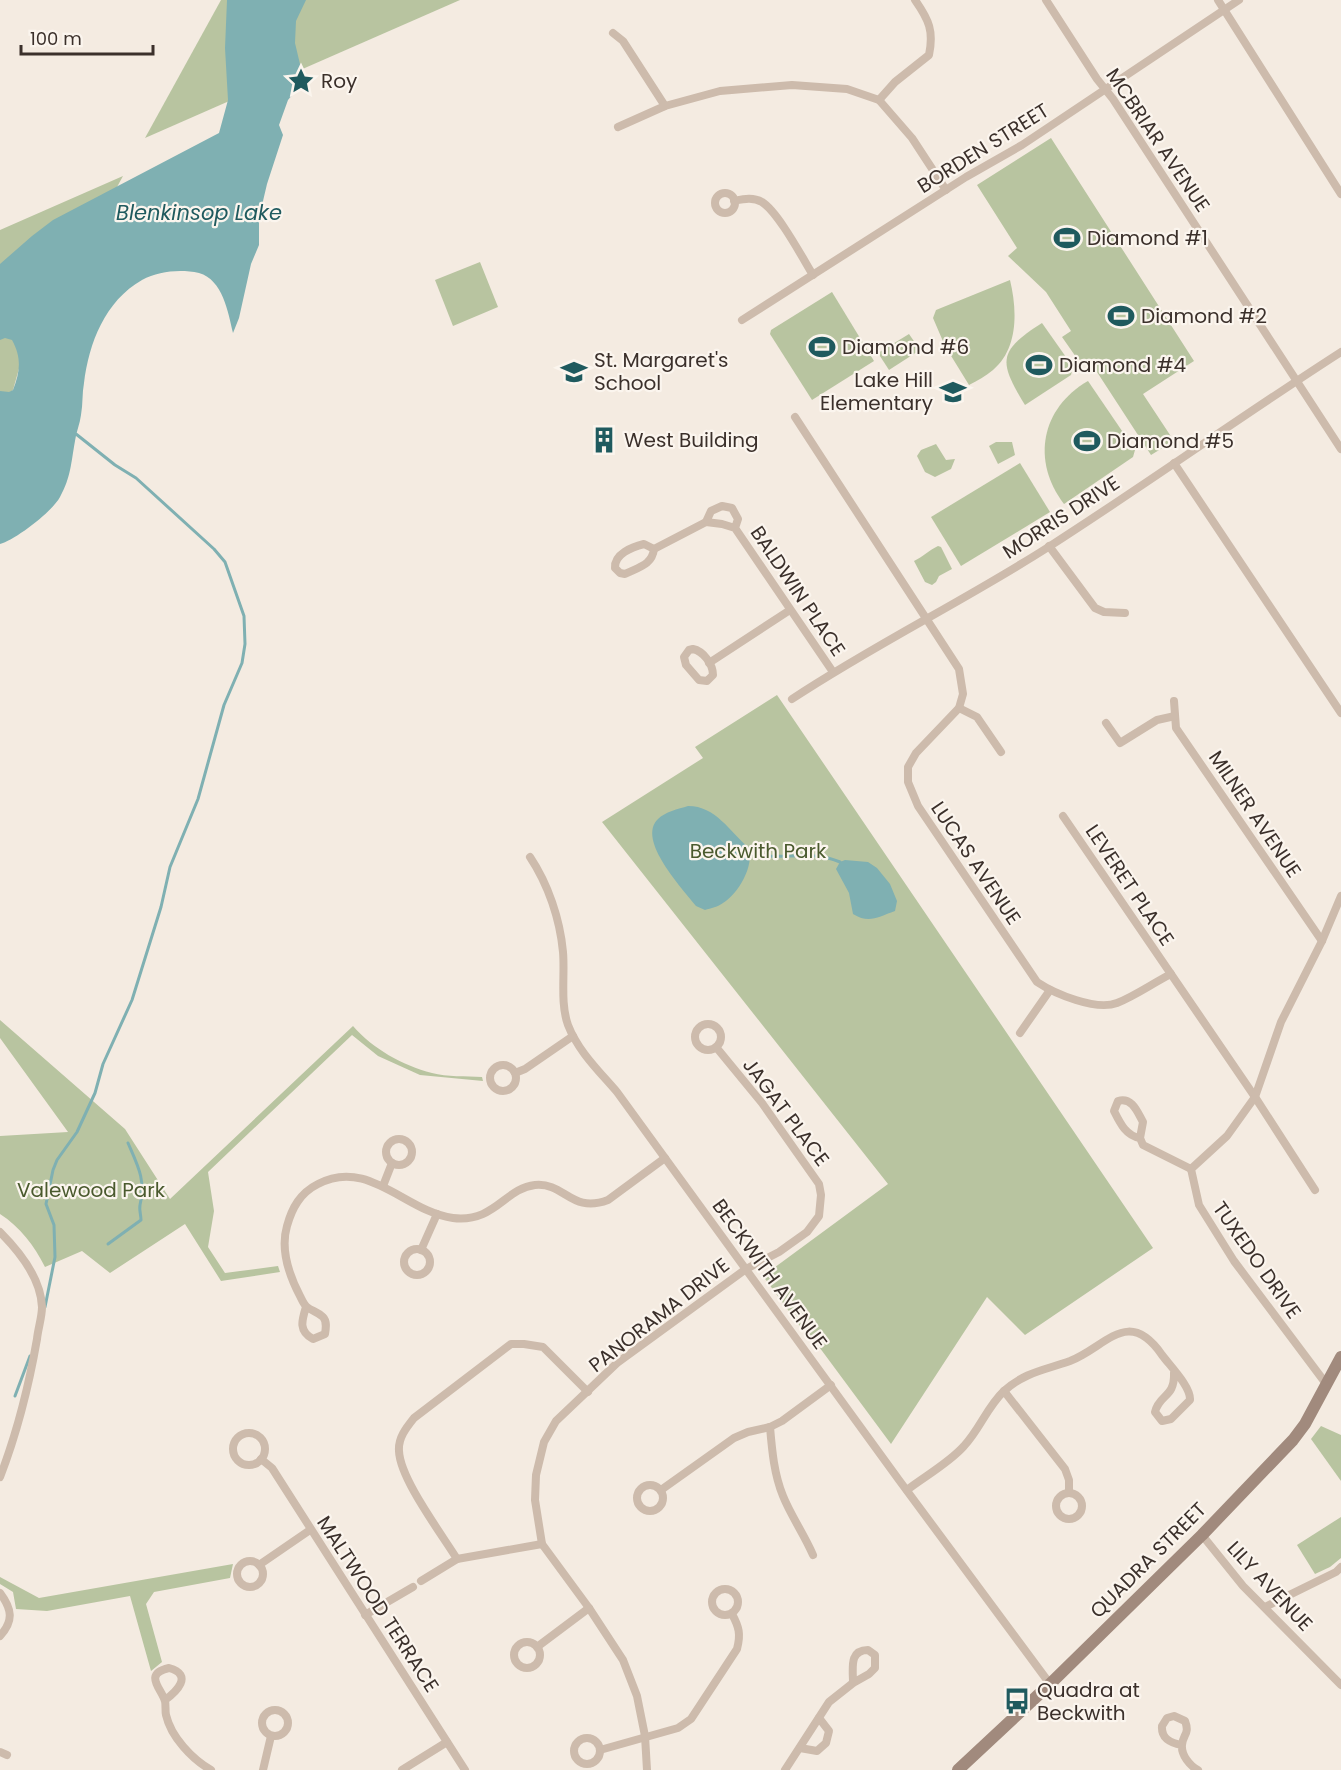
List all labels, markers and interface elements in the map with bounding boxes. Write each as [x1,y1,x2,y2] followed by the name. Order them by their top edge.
[21,18,153,56] scale bar
[30,26,82,51] text: 100 m
[1099,63,1217,217] street label: MCBRIAR AVENUE
[286,66,316,96] place icon: Roy
[321,67,357,95] place label: Roy
[912,96,1054,200] street label: BORDEN STREET
[116,198,282,227] water label: Blenkinsop Lake
[1052,223,1082,253] sports icon: Diamond #1
[1087,224,1208,252] place label: Diamond #1
[1106,301,1136,331] sports icon: Diamond #2
[1141,302,1267,330] place label: Diamond #2
[807,332,837,362] sports icon: Diamond #6
[842,333,969,361] place label: Diamond #6
[594,346,729,397] place label: St. Margaret's School
[1024,350,1054,380] sports icon: Diamond #4
[1059,351,1186,379] place label: Diamond #4
[559,357,589,387] school or university icon: St. Margaret's School
[820,366,933,417] place label: Lake Hill Elementary
[938,377,968,407] school or university icon: Lake Hill Elementary
[589,425,619,455] building icon: West Building
[624,426,759,454] place label: West Building
[1072,426,1102,456] sports icon: Diamond #5
[1107,427,1234,455] place label: Diamond #5
[997,469,1125,565] street label: MORRIS DRIVE
[744,520,852,662] street label: BALDWIN PLACE
[1202,745,1308,883] street label: MILNER AVENUE
[924,796,1028,930] street label: LUCAS AVENUE
[1079,819,1181,951] street label: LEVERET PLACE
[690,837,827,865] park label: Beckwith Park
[736,1052,836,1172] street label: JAGAT PLACE
[17,1176,166,1204] park label: Valewood Park
[706,1193,834,1355] street label: BECKWITH AVENUE
[1206,1196,1308,1324] street label: TUXEDO DRIVE
[583,1251,735,1379] street label: PANORAMA DRIVE
[1084,1496,1212,1624] street label: QUADRA STREET
[310,1510,446,1698] street label: MALTWOOD TERRACE
[1221,1535,1319,1637] street label: LILY AVENUE
[1037,1676,1140,1727] place label: Quadra at Beckwith
[1002,1686,1032,1716] bus stop icon: Quadra at Beckwith

